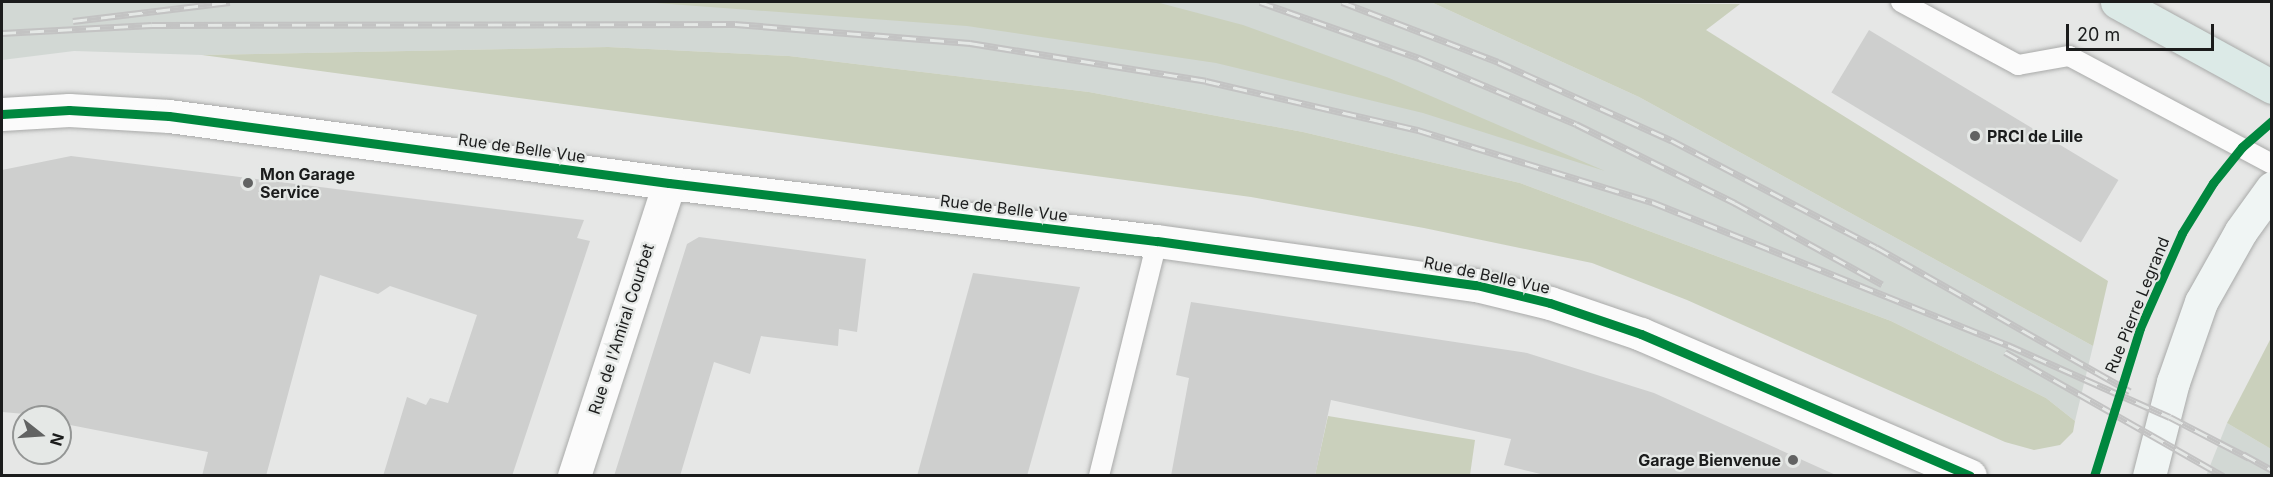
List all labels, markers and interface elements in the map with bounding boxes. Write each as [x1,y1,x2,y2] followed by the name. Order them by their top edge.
[2069,12,2218,50] scale bar
[2077,24,2120,45] text: 20 m
[1987,126,2083,146] place label: PRCI de Lille
[1968,129,1982,143] marker: PRCI de Lille
[457,130,587,166] street label: Rue de Belle Vue
[260,164,355,202] place label: Mon Garage Service
[241,176,255,190] marker: Mon Garage Service
[939,191,1069,225] street label: Rue de Belle Vue
[2101,234,2173,376] street label: Rue Pierre Legrand
[584,241,658,417] street label: Rue de l'Amiral Courbet
[1422,252,1552,298] street label: Rue de Belle Vue
[12,405,72,465] north arrow
[46,431,69,448] text: N
[1638,450,1781,470] place label: Garage Bienvenue
[1786,453,1800,467] marker: Garage Bienvenue

